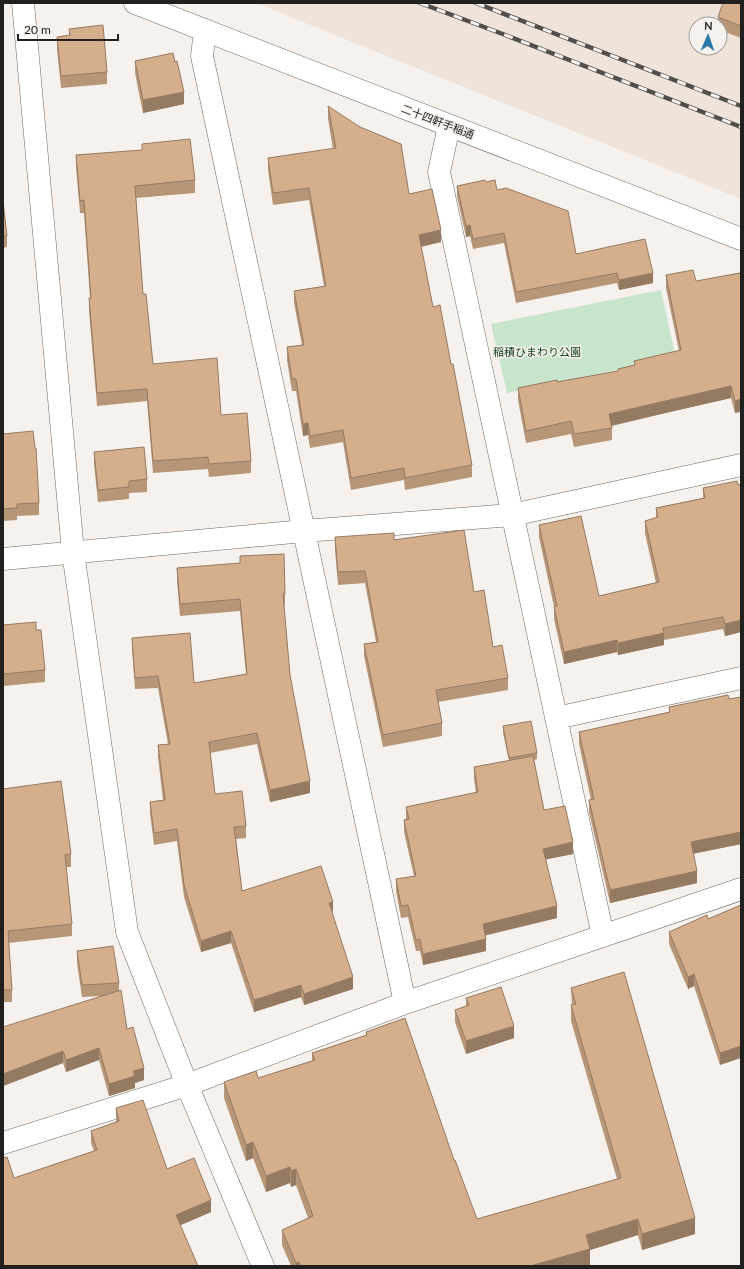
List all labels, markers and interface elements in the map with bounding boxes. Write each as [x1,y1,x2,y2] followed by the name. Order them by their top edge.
[18,16,118,42] scale bar
[688,16,728,56] north arrow
[704,19,713,32] text: N
[24,22,51,37] text: 20 m
[400,101,476,141] street label: 二十四軒手稲通
[493,345,581,358] park label: 稲積ひまわり公園

